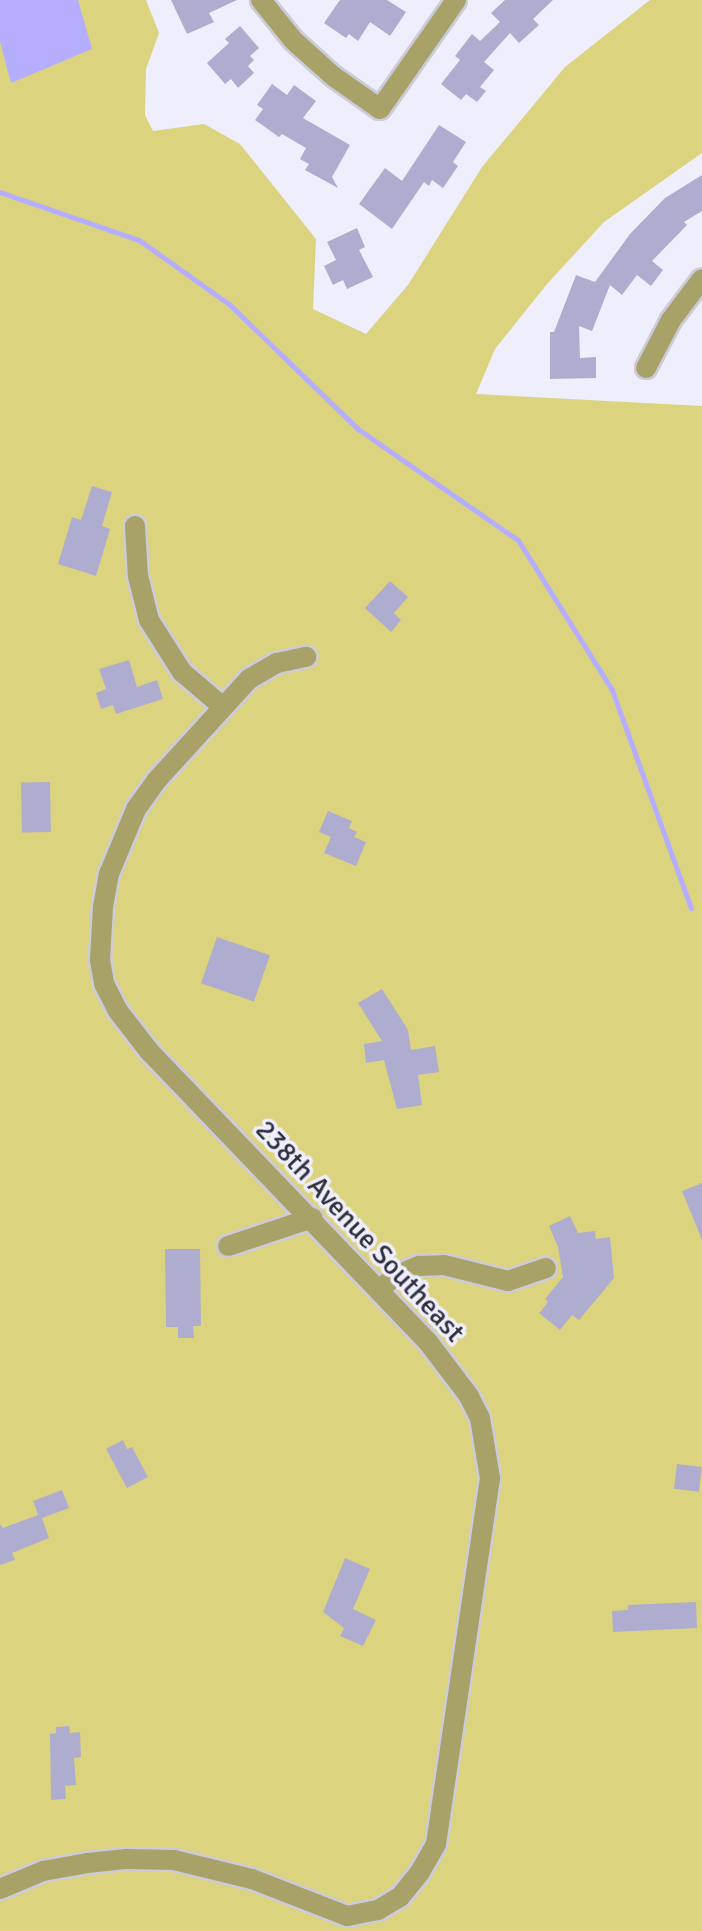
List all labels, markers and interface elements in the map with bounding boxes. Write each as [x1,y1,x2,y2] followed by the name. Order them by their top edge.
[248,1113,472,1349] street label: 238th Avenue Southeast

